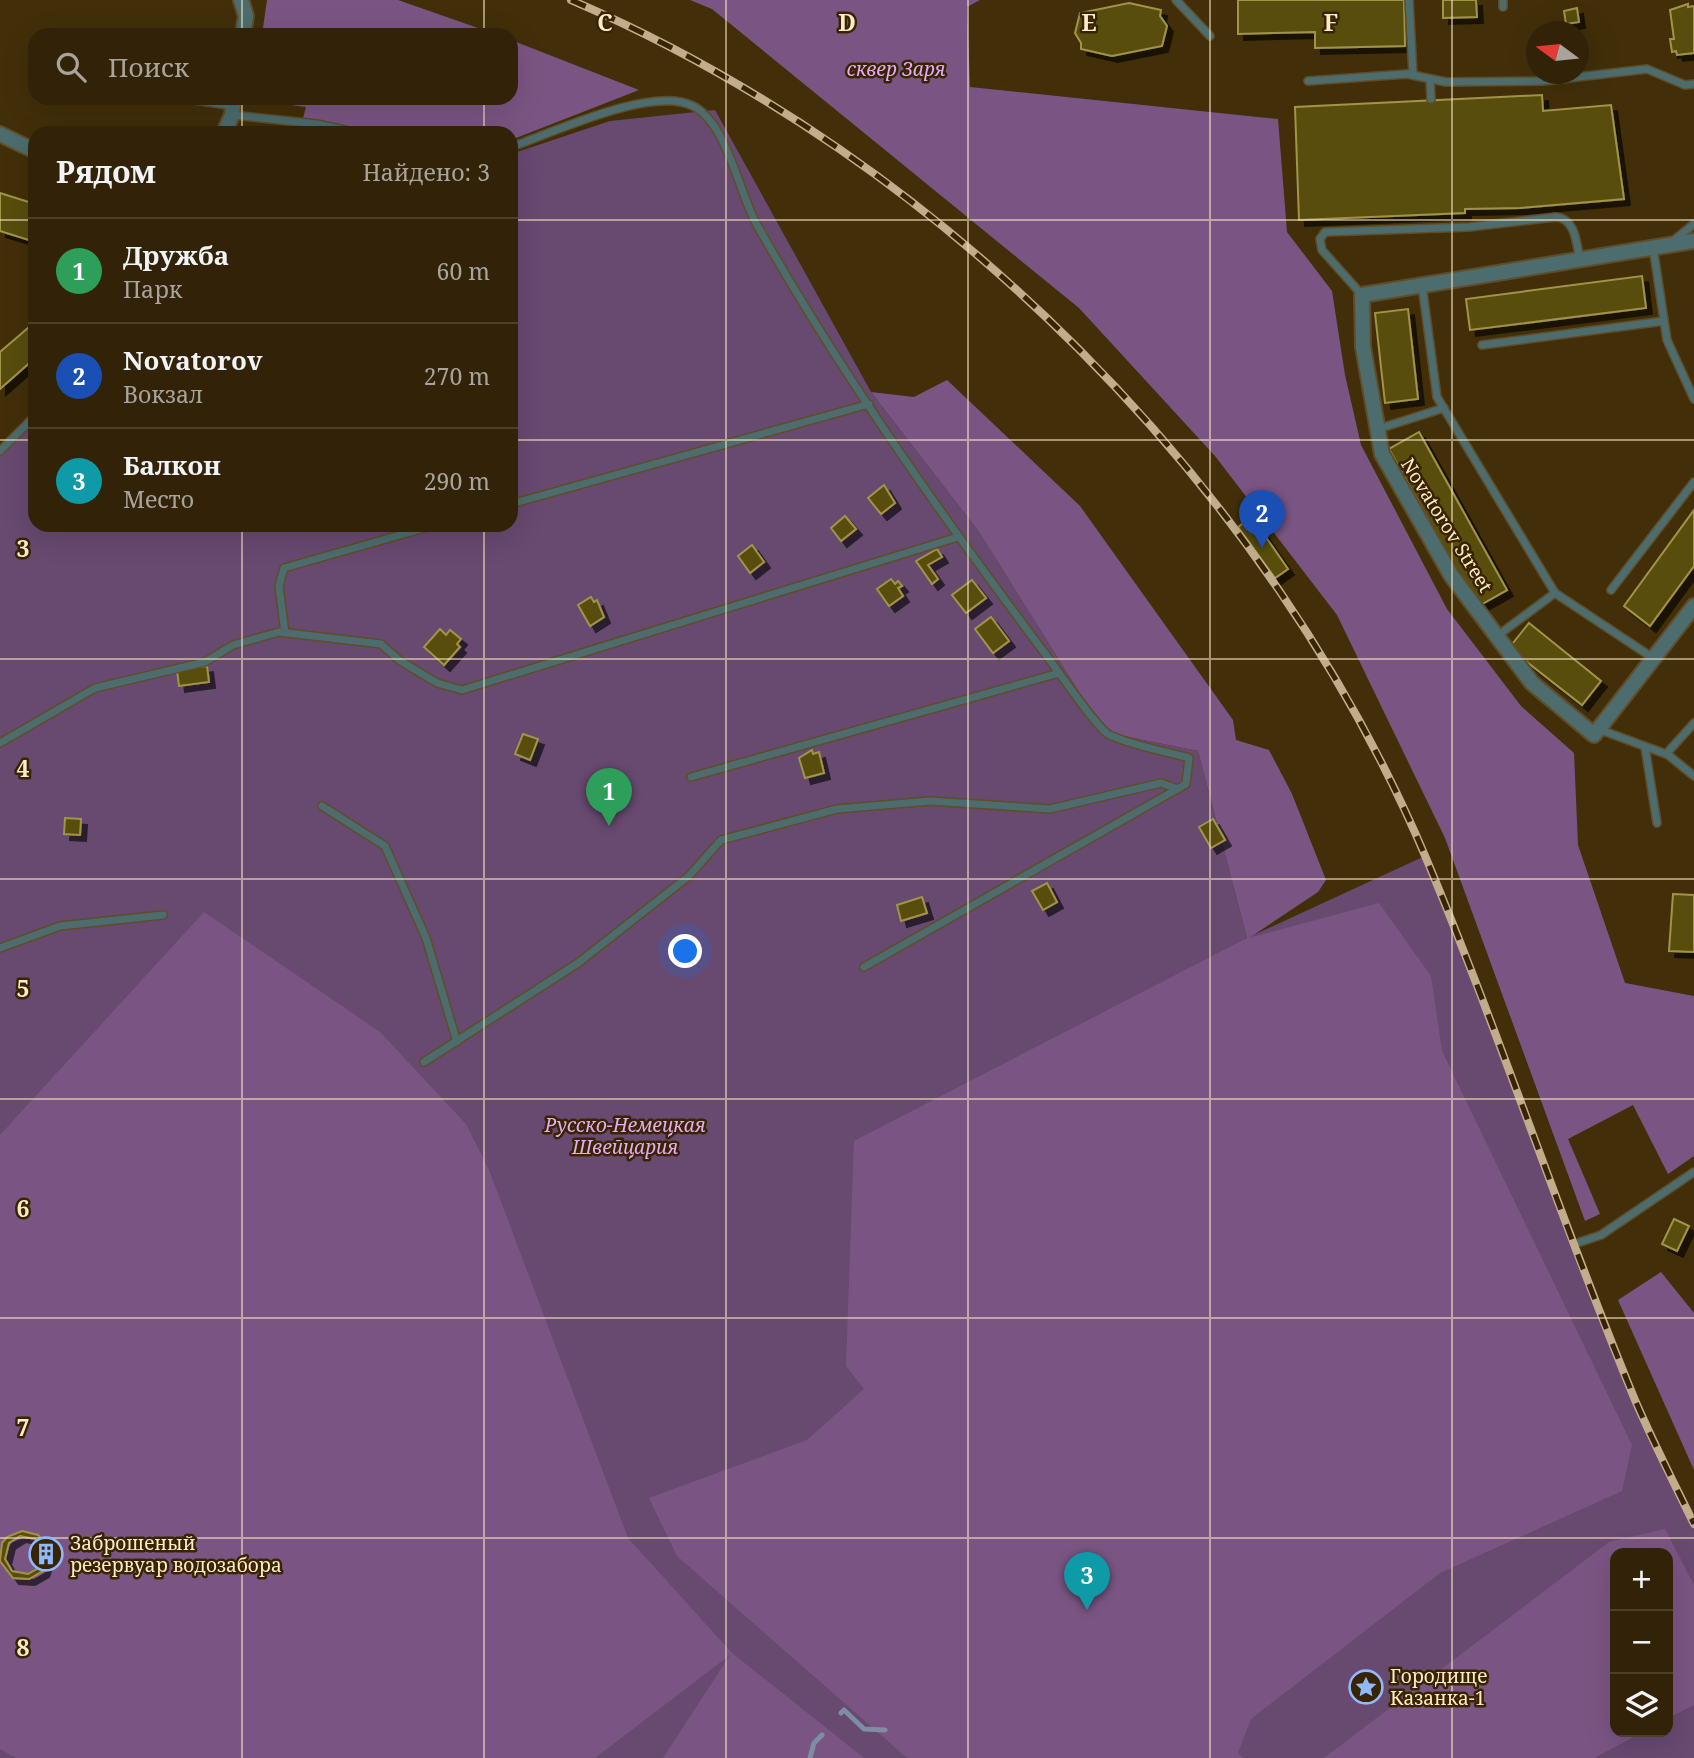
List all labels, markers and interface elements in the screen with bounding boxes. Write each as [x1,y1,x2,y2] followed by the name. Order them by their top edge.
[597,6,613,38] text: C
[838,6,856,38] text: D
[1081,6,1097,38] text: E
[1324,6,1338,38] text: F
[1526,21,1589,84] north arrow
[28,28,518,105] search box
[52,48,90,86] icon: search
[108,49,189,85] text: Поиск
[847,56,946,82] park label: сквер Заря
[56,151,156,192] text: Рядом
[362,156,490,188] text: Найдено: 3
[123,237,229,273] text: Дружба
[73,255,86,287] text: 1
[437,255,490,287] text: 60 m
[123,273,182,305] text: Парк
[123,342,263,378] text: Novatorov
[73,360,86,392] text: 2
[424,360,490,392] text: 270 m
[123,378,203,410] text: Вокзал
[123,447,221,483] text: Балкон
[1395,453,1499,597] street label: Novatorov Street
[73,465,86,497] text: 3
[424,465,490,497] text: 290 m
[123,483,194,515] text: Место
[1239,490,1285,548] pin: 2
[17,532,30,564] text: 3
[17,752,30,784] text: 4
[586,768,632,826] pin: 1
[668,934,702,968] your location
[17,972,30,1004] text: 5
[543,1112,706,1160] park label: Русско-Немецкая Швейцария
[17,1192,30,1224] text: 6
[17,1411,30,1443] text: 7
[70,1530,282,1578] place label: Заброшеный резервуар водозабора
[27,1535,65,1573] building icon: Заброшеный резервуар водозабора
[1610,1548,1673,1737] map controls
[1610,1548,1673,1611] button: +
[1064,1552,1110,1610] pin: 3
[1610,1611,1673,1674] button: −
[17,1631,30,1663] text: 8
[1390,1663,1487,1711] place label: Городище Казанка-1
[1347,1668,1385,1706] place icon: Городище Казанка-1
[1610,1674,1673,1737] button: layers

